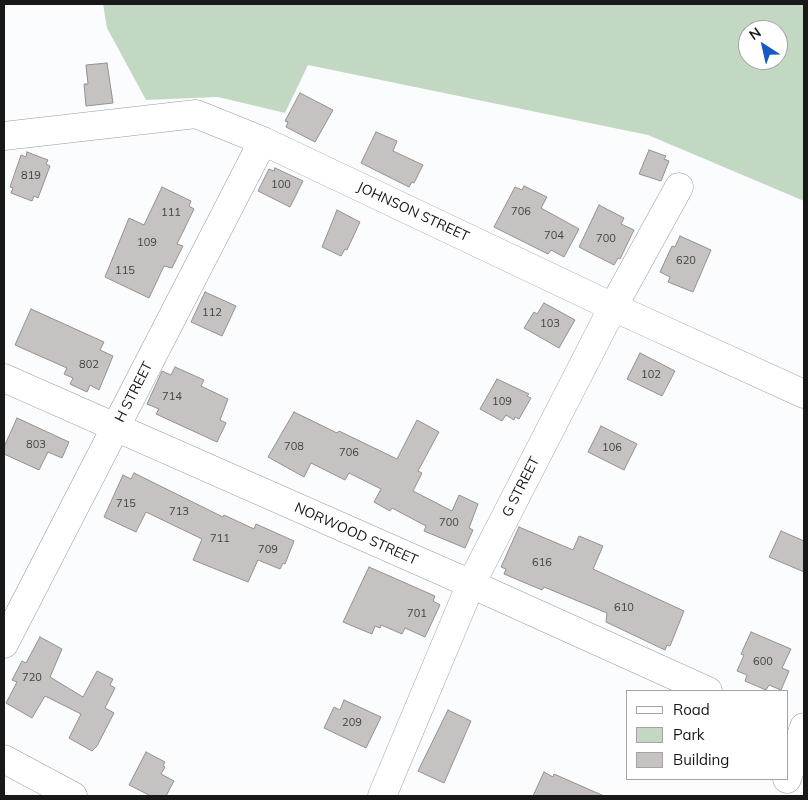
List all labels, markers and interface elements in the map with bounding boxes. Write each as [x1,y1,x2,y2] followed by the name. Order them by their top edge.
[738,20,788,70] north arrow
[745,23,764,44] text: N
[21,169,41,183] house number: 819
[271,178,291,192] house number: 100
[354,179,472,245] street label: JOHNSON STREET
[511,205,531,219] house number: 706
[161,206,181,220] house number: 111
[544,229,564,243] house number: 704
[596,232,616,246] house number: 700
[137,236,157,250] house number: 109
[676,254,696,268] house number: 620
[115,264,135,278] house number: 115
[202,306,222,320] house number: 112
[540,317,560,331] house number: 103
[79,358,99,372] house number: 802
[112,359,156,425] street label: H STREET
[641,368,661,382] house number: 102
[162,390,182,404] house number: 714
[492,395,512,409] house number: 109
[26,438,46,452] house number: 803
[284,440,304,454] house number: 708
[602,441,622,455] house number: 106
[339,446,359,460] house number: 706
[499,454,543,520] street label: G STREET
[116,497,136,511] house number: 715
[292,499,420,569] street label: NORWOOD STREET
[169,505,189,519] house number: 713
[439,516,459,530] house number: 700
[210,532,230,546] house number: 711
[258,543,278,557] house number: 709
[532,556,552,570] house number: 616
[614,601,634,615] house number: 610
[407,607,427,621] house number: 701
[753,655,773,669] house number: 600
[22,671,42,685] house number: 720
[626,690,788,780] legend
[673,700,710,719] text: Road
[342,716,362,730] house number: 209
[673,725,705,744] text: Park
[673,750,729,769] text: Building

